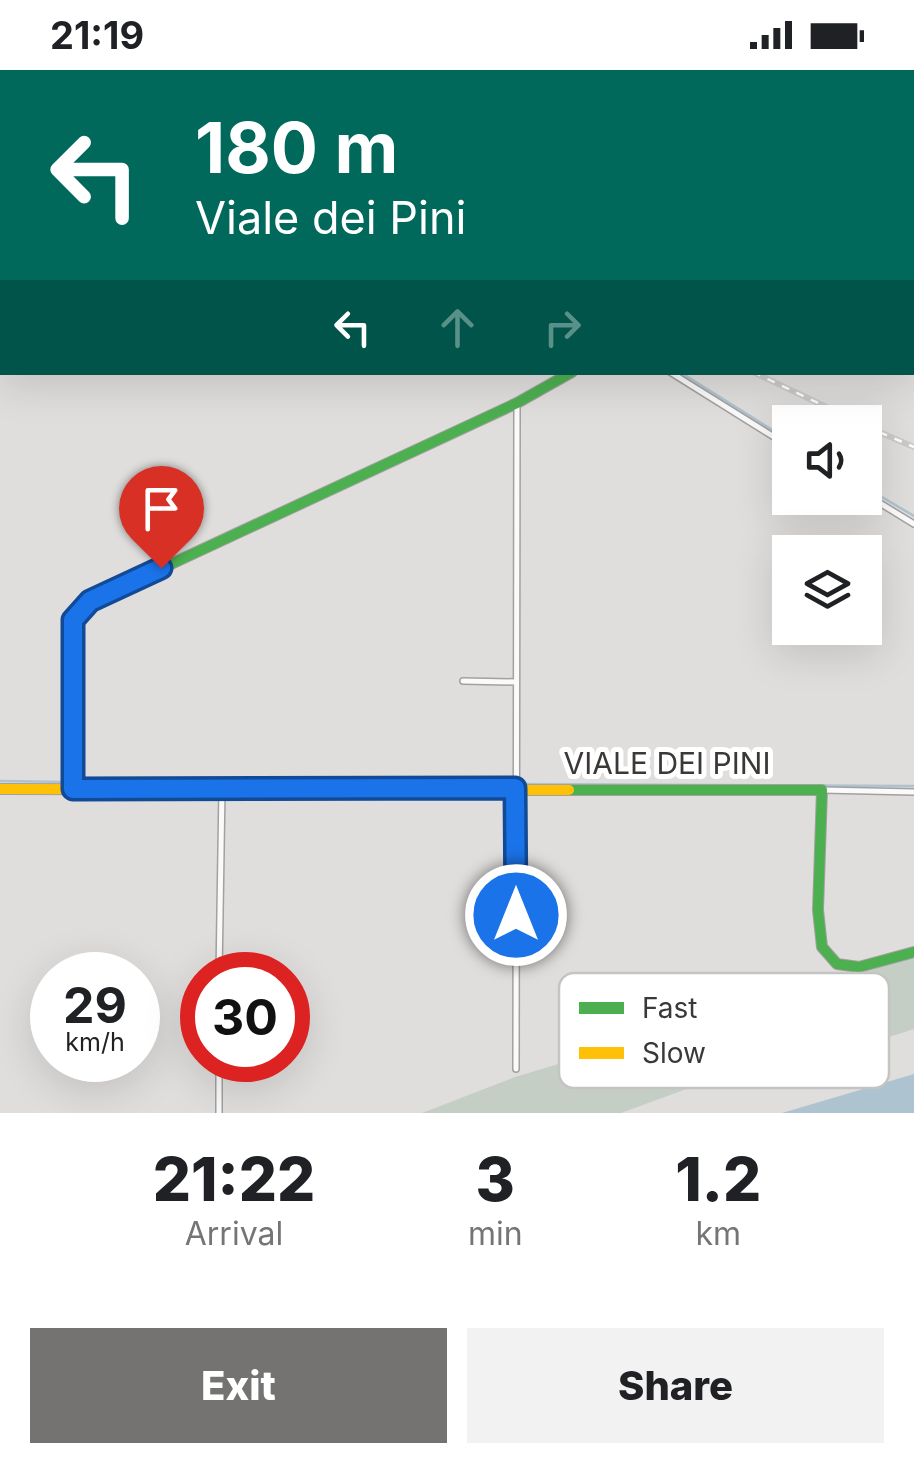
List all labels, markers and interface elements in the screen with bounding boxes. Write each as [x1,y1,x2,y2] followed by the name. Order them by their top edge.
[50,12,144,58] text: 21:19
[195,105,398,190] text: 180 m
[30,110,160,240] icon: left
[195,190,466,245] text: Viale dei Pini
[325,300,380,355] icon: left
[430,300,485,355] icon: ahead
[535,300,590,355] icon: right
[772,405,882,645] map controls
[772,405,882,515] button: sound
[119,466,204,569] pin
[134,481,189,536] icon: arrive
[772,535,882,645] button: layers
[564,745,770,781] street label: VIALE DEI PINI
[464,863,568,967] position arrow
[180,952,310,1082] speed limit sign: 30
[559,973,889,1088] legend
[63,975,127,1035] text: 29
[642,991,698,1025] text: Fast
[65,1027,125,1057] text: km/h
[642,1036,706,1070] text: Slow
[153,1143,315,1215] text: 21:22
[476,1143,515,1215] text: 3
[675,1143,761,1215] text: 1.2
[185,1214,283,1253] text: Arrival
[468,1214,523,1253] text: min
[695,1214,741,1253] text: km
[30,1328,447,1443] button: Exit
[467,1328,884,1443] button: Share

